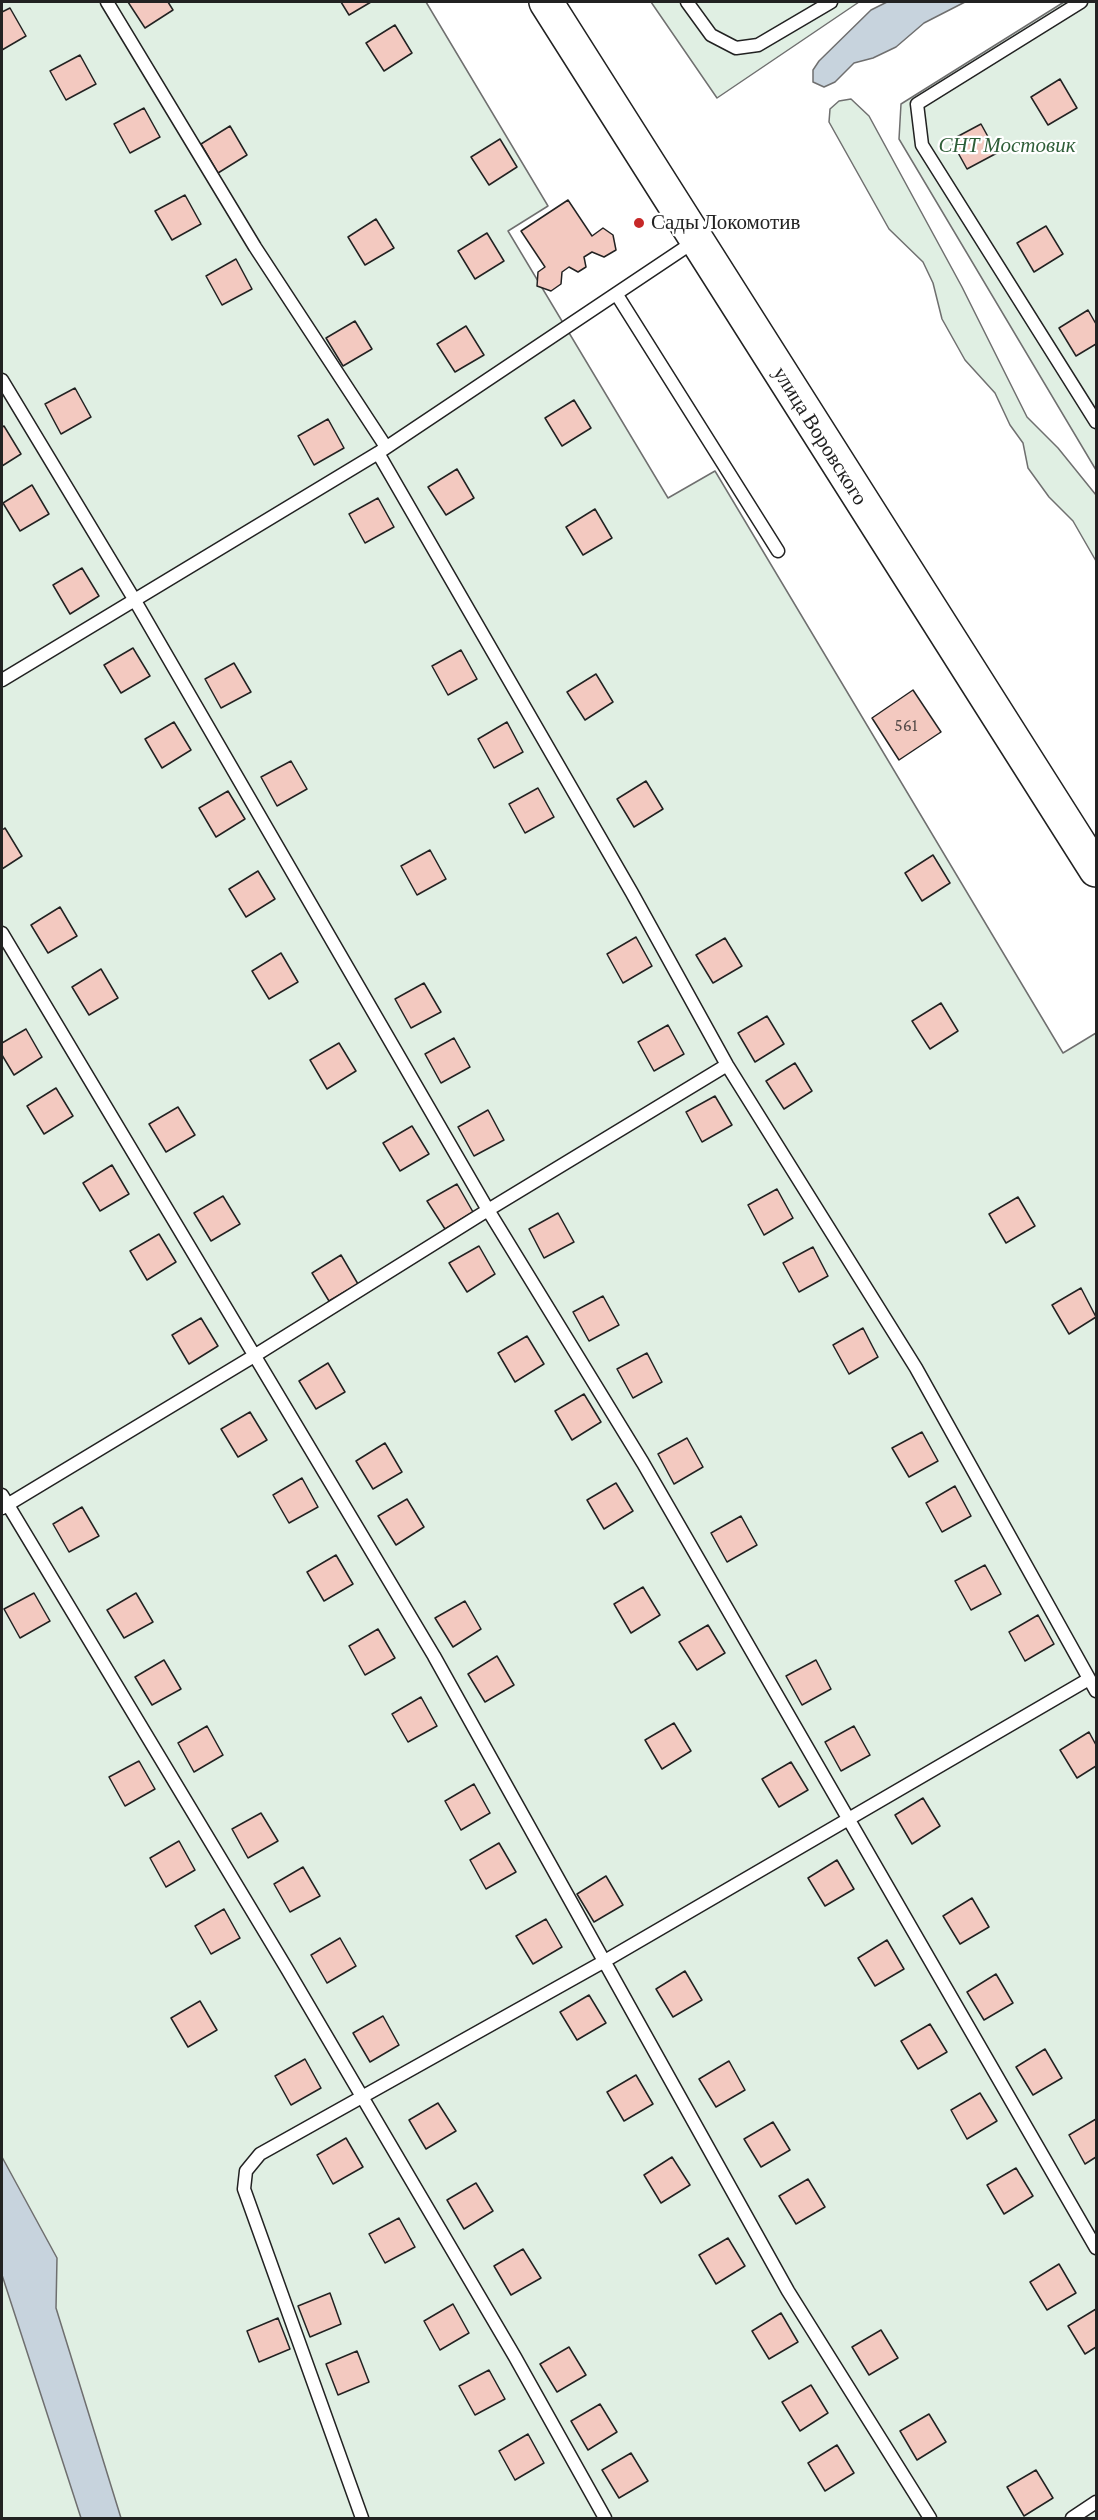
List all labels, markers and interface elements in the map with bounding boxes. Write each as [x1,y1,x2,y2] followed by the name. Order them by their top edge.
[939,133,1075,159] park label: СНТ Мостовик
[651,210,800,236] place label: Сады Локомотив
[632,216,646,230] marker: Сады Локомотив
[767,362,873,510] street label: улица Воровского
[894,714,918,736] house number: 561

